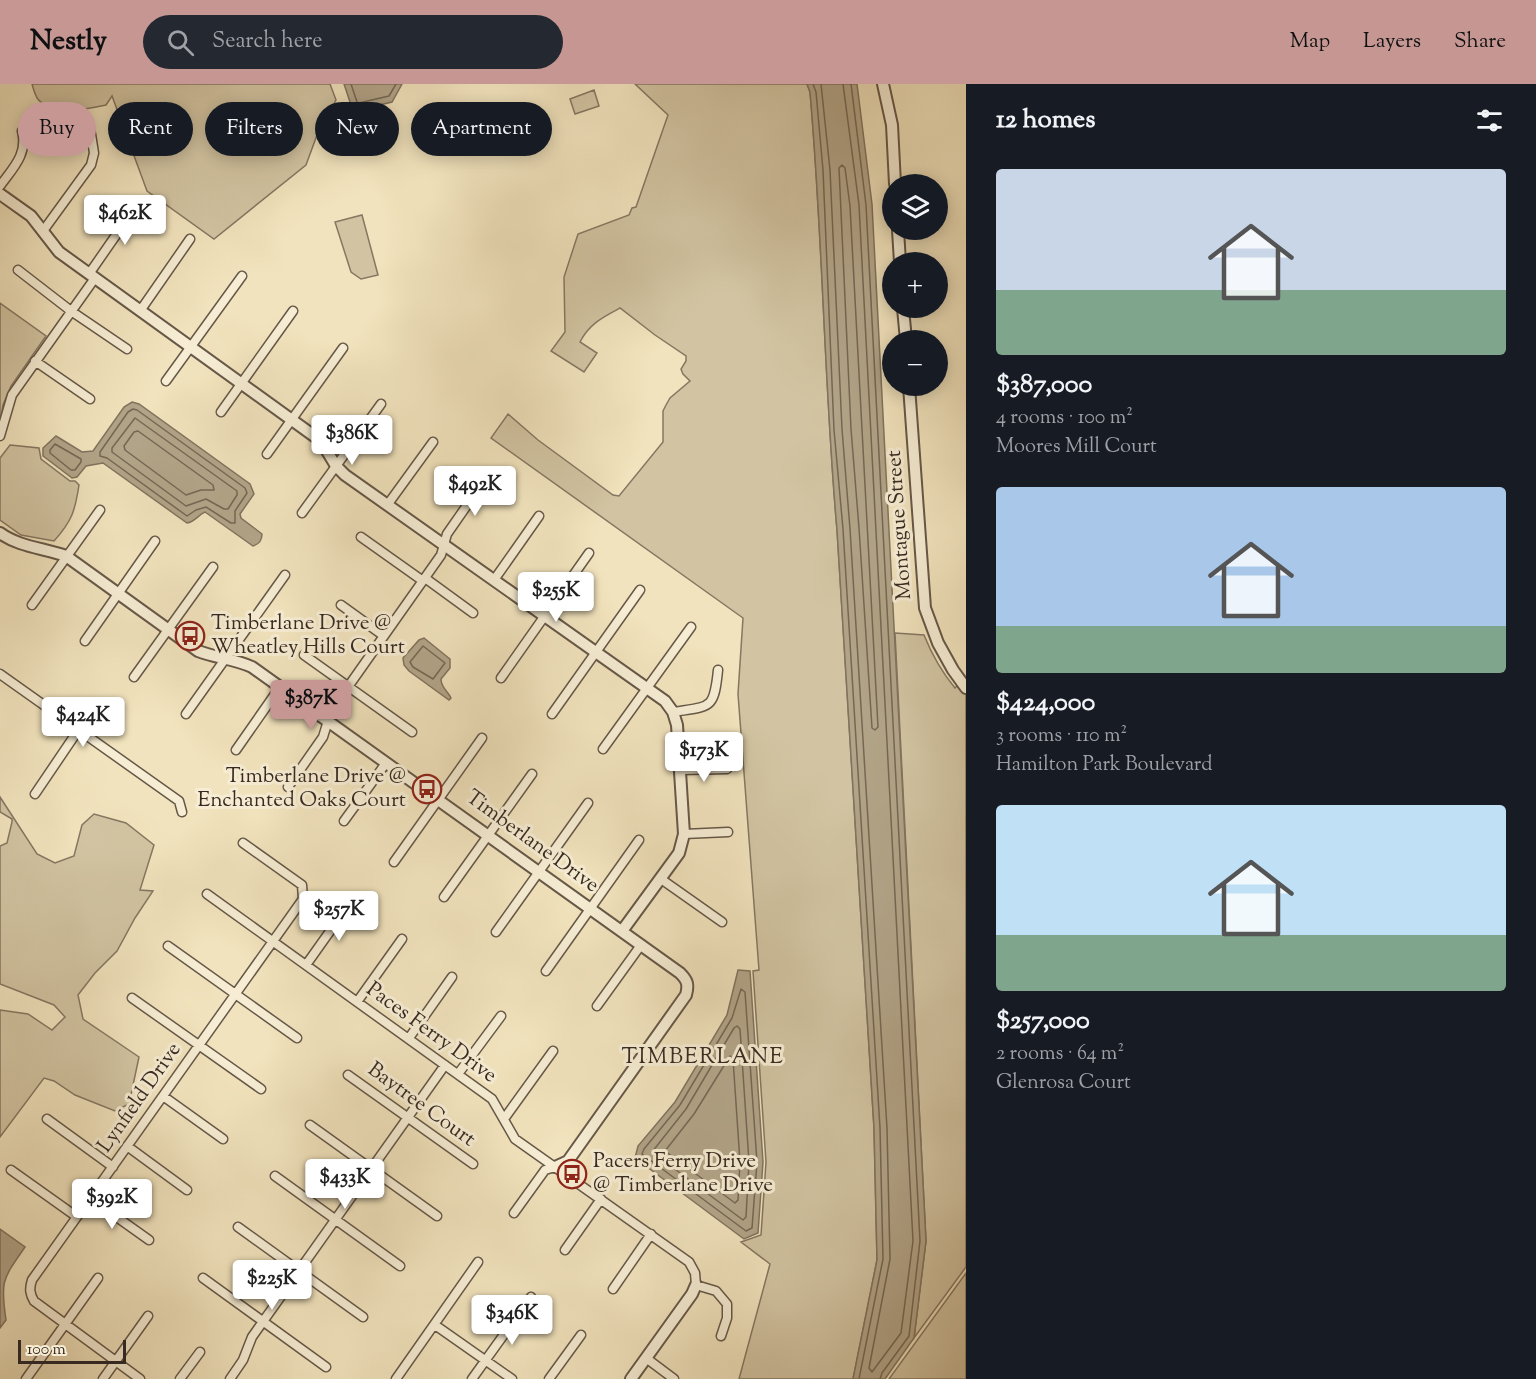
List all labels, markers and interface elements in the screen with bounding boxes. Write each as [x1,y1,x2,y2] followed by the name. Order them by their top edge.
[143,15,563,69] search box
[30,22,107,62] text: Nestly
[164,26,197,59] icon: search
[212,26,322,58] text: Search here
[1290,27,1330,57] text: Map
[1363,27,1421,57] text: Layers
[1454,27,1506,57] text: Share
[18,102,96,156] chip: Buy
[108,102,193,156] chip: Rent
[205,102,303,156] chip: Filters
[315,102,399,156] chip: New
[411,102,552,156] chip: Apartment
[996,102,1095,139] text: 12 homes
[1473,104,1506,137] icon: filters
[882,174,948,396] map controls
[882,174,948,240] button: layers
[83,195,167,246] pin: $462K
[98,200,152,229] text: $462K
[1197,208,1305,316] icon: home
[882,252,948,318] button: +
[882,330,948,396] button: −
[996,367,1092,404] text: $387,000
[996,404,1133,433] text: 4 rooms · 100 m²
[310,415,394,466] pin: $386K
[325,420,379,449] text: $386K
[996,433,1157,462] text: Moores Mill Court
[880,449,920,601] street label: Montague Street
[433,466,517,517] pin: $492K
[448,471,502,500] text: $492K
[1197,526,1305,634] icon: home
[514,572,598,623] pin: $255K
[532,577,580,606] text: $255K
[211,609,405,663] place label: Timberlane Drive @ Wheatley Hills Court
[174,620,206,652] bus stop icon: Timberlane Drive @ Wheatley Hills Court
[269,680,353,731] pin: $387K
[284,685,338,714] text: $387K
[996,685,1095,722] text: $424,000
[41,697,125,748] pin: $424K
[56,702,110,731] text: $424K
[996,722,1127,751] text: 3 rooms · 110 m²
[662,732,746,783] pin: $173K
[679,737,729,766] text: $173K
[996,751,1213,780] text: Hamilton Park Boulevard
[197,762,406,816] place label: Timberlane Drive @ Enchanted Oaks Court
[411,773,443,805] bus stop icon: Timberlane Drive @ Enchanted Oaks Court
[459,783,605,901] street label: Timberlane Drive
[1197,844,1305,952] icon: home
[297,891,381,942] pin: $257K
[313,896,365,925] text: $257K
[359,975,503,1091] street label: Paces Ferry Drive
[996,1003,1090,1040] text: $257,000
[91,1037,189,1159] street label: Lynfield Drive
[996,1040,1124,1069] text: 2 rooms · 64 m²
[622,1042,784,1074] district label: TIMBERLANE
[361,1055,481,1155] street label: Baytree Court
[996,1069,1131,1098] text: Glenrosa Court
[593,1147,773,1201] place label: Pacers Ferry Drive @ Timberlane Drive
[556,1158,588,1190] bus stop icon: Pacers Ferry Drive @ Timberlane Drive
[303,1159,387,1210] pin: $433K
[319,1164,371,1193] text: $433K
[70,1179,154,1230] pin: $392K
[86,1184,138,1213] text: $392K
[230,1260,314,1311] pin: $225K
[247,1265,297,1294] text: $225K
[470,1295,554,1346] pin: $346K
[485,1300,539,1329] text: $346K
[18,1337,126,1364] scale bar
[27,1339,66,1362] text: 100 m

